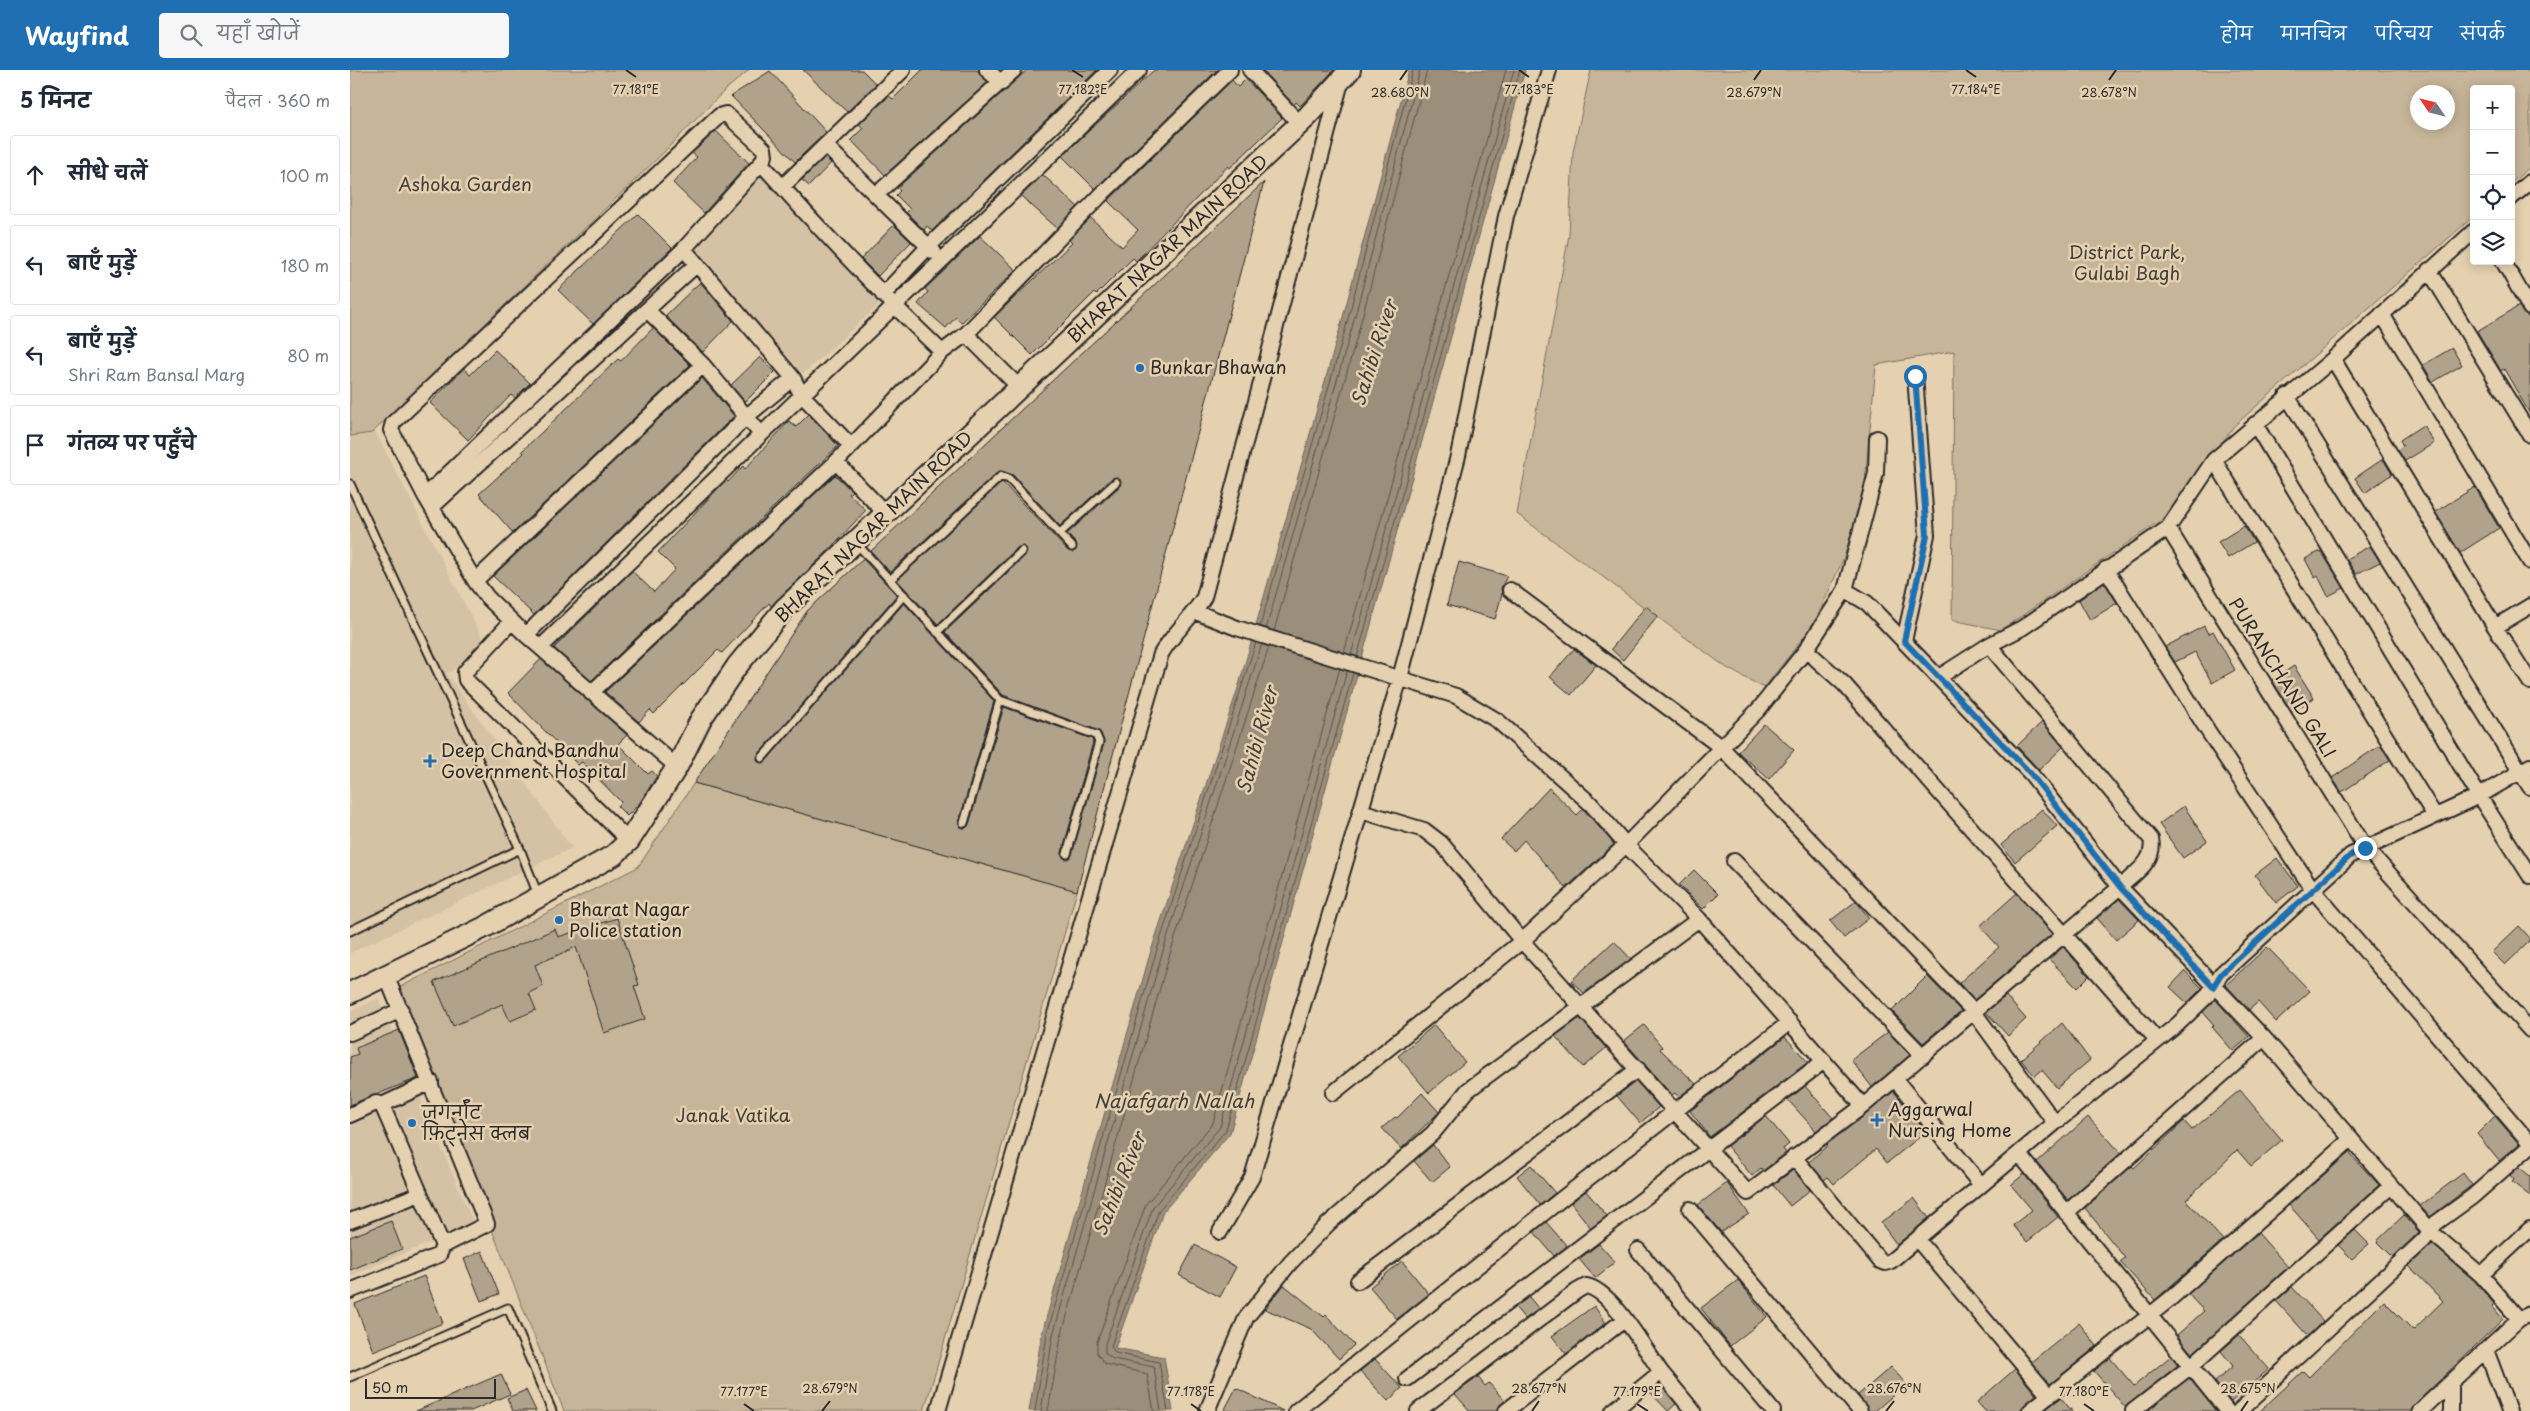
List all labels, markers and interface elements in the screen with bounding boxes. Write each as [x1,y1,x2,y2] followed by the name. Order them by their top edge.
[159,13,509,58] search box
[25,17,129,53] text: Wayfind
[217,18,300,46] text: यहाँ खोजें
[2221,19,2253,46] text: होम
[2281,19,2347,46] text: मानचित्र
[2375,19,2432,46] text: परिचय
[2460,19,2505,46] text: संपर्क
[177,21,205,49] icon: search
[613,80,659,98] text: 77.181°E
[1059,80,1107,98] text: 77.182°E
[1504,80,1554,98] text: 77.183°E
[1951,80,2001,98] text: 77.184°E
[20,83,91,115] text: 5 मिनट
[1371,83,1429,101] text: 28.680°N
[1726,83,1782,101] text: 28.679°N
[2081,83,2137,101] text: 28.678°N
[2410,85,2455,130] north arrow
[2470,85,2515,265] map controls
[2470,85,2515,130] button: +
[225,88,330,112] text: पैदल · 360 m
[2470,130,2515,175] button: −
[1061,147,1273,348] street label: BHARAT NAGAR MAIN ROAD
[68,158,147,186] text: सीधे चलें
[21,161,49,189] icon: ahead
[280,163,329,187] text: 100 m
[398,170,532,197] park label: Ashoka Garden
[2470,175,2515,220] button: locate
[2470,220,2515,265] button: layers
[2069,238,2185,286] park label: District Park, Gulabi Bagh
[68,248,136,276] text: बाएँ मुड़ें
[21,251,49,279] icon: left
[281,253,329,277] text: 180 m
[1343,294,1404,409] water label: Sahibi River
[68,326,136,354] text: बाएँ मुड़ें
[21,341,49,369] icon: left
[287,343,329,367] text: 80 m
[1150,353,1286,380] place label: Bunkar Bhawan
[68,362,245,386] text: Shri Ram Bansal Marg
[1134,362,1146,374] marker: Bunkar Bhawan
[1904,365,1927,388] route start
[768,424,978,628] street label: BHARAT NAGAR MAIN ROAD
[68,428,196,456] text: गंतव्य पर पहुँचे
[21,431,49,459] icon: arrive
[2223,592,2344,763] street label: PURANCHAND GALI
[1228,681,1284,796] water label: Sahibi River
[441,736,627,784] place label: Deep Chand Bandhu Government Hospital
[423,754,437,768] marker: Deep Chand Bandhu Government Hospital
[2354,837,2377,860] route end
[569,895,690,943] place label: Bharat Nagar Police station
[553,914,565,926] marker: Bharat Nagar Police station
[1094,1086,1255,1114] water label: Najafgarh Nallah
[1888,1095,2012,1143] place label: Aggarwal Nursing Home
[421,1098,532,1147] place label: जगर्नॉट फ़िट्नेस क्लब
[676,1101,791,1128] park label: Janak Vatika
[1870,1113,1884,1127] marker: Aggarwal Nursing Home
[406,1117,418,1129] marker: जगर्नॉट फ़िट्नेस क्लब
[1085,1126,1152,1240] water label: Sahibi River
[365,1376,496,1399] scale bar
[372,1377,408,1398] text: 50 m
[802,1379,858,1397] text: 28.679°N
[1511,1379,1567,1397] text: 28.677°N
[1866,1379,1922,1397] text: 28.676°N
[2220,1379,2276,1397] text: 28.675°N
[720,1382,768,1400] text: 77.177°E
[1167,1382,1215,1400] text: 77.178°E
[1613,1382,1661,1400] text: 77.179°E
[2059,1382,2109,1400] text: 77.180°E

